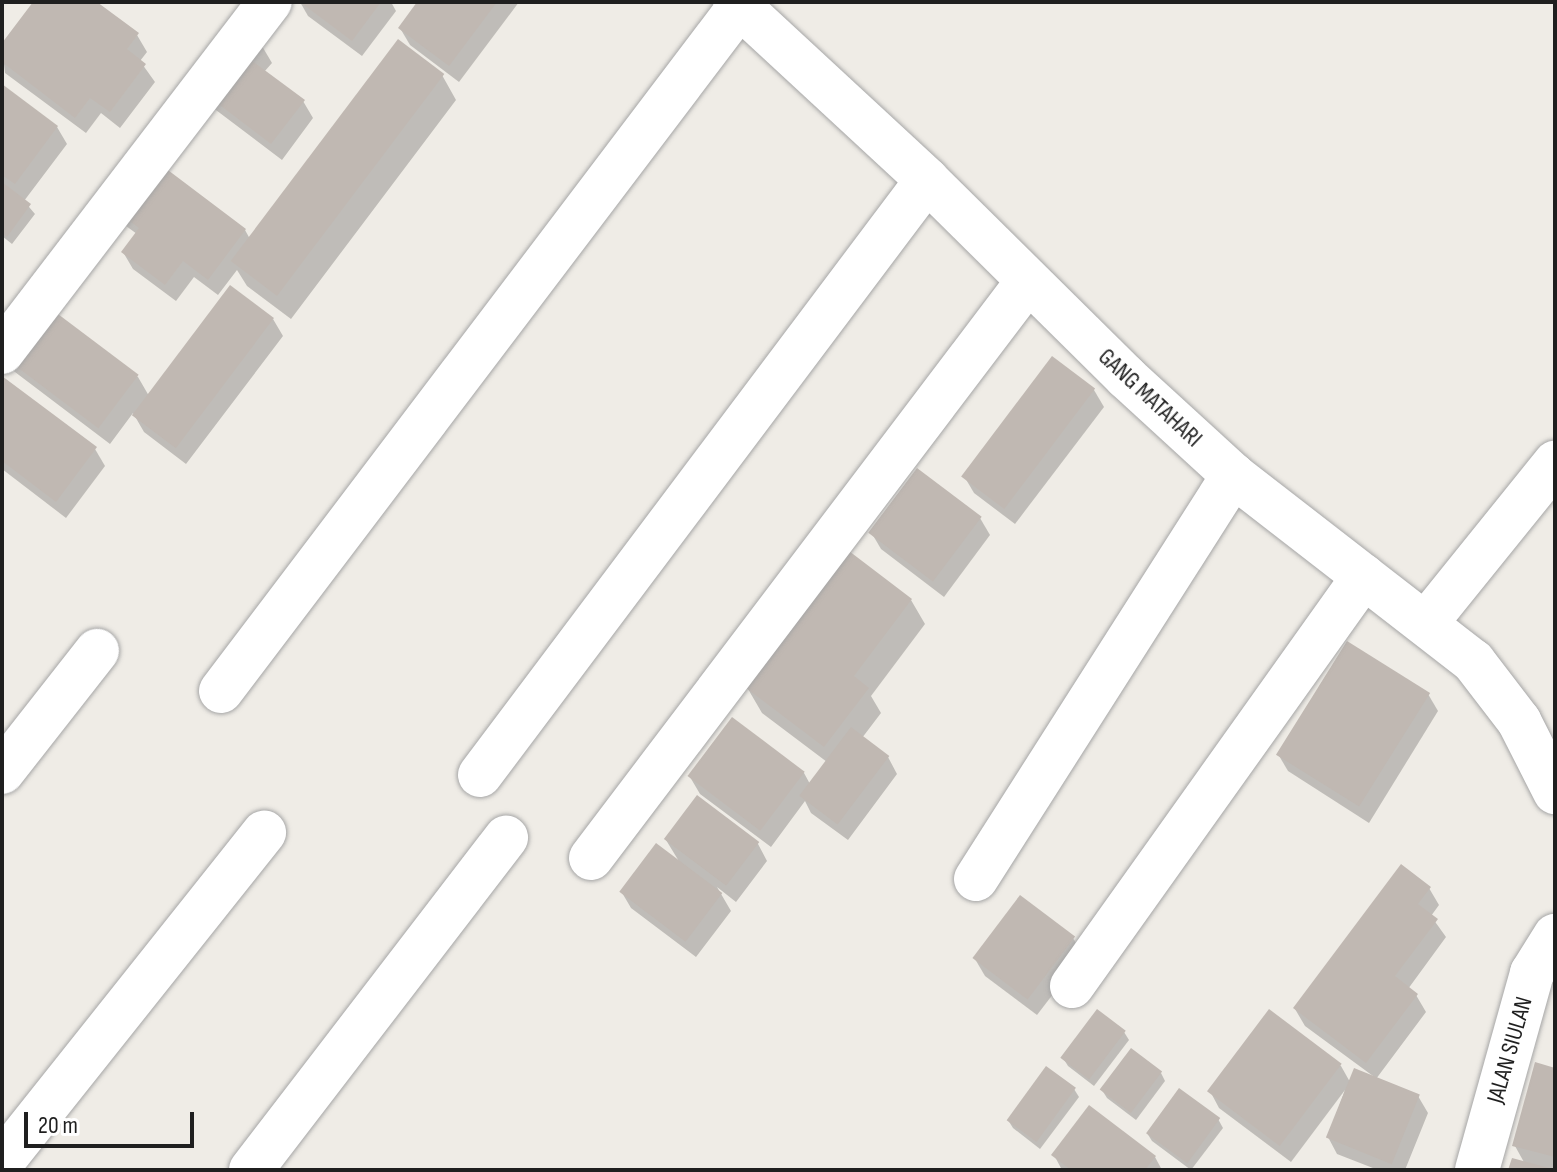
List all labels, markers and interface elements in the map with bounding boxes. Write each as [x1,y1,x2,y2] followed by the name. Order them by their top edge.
[1092,343,1208,453] street label: GANG MATAHARI
[1481,994,1539,1106] street label: JALAN SIULAN
[28,1096,198,1146] scale bar
[38,1111,78,1140] text: 20 m

